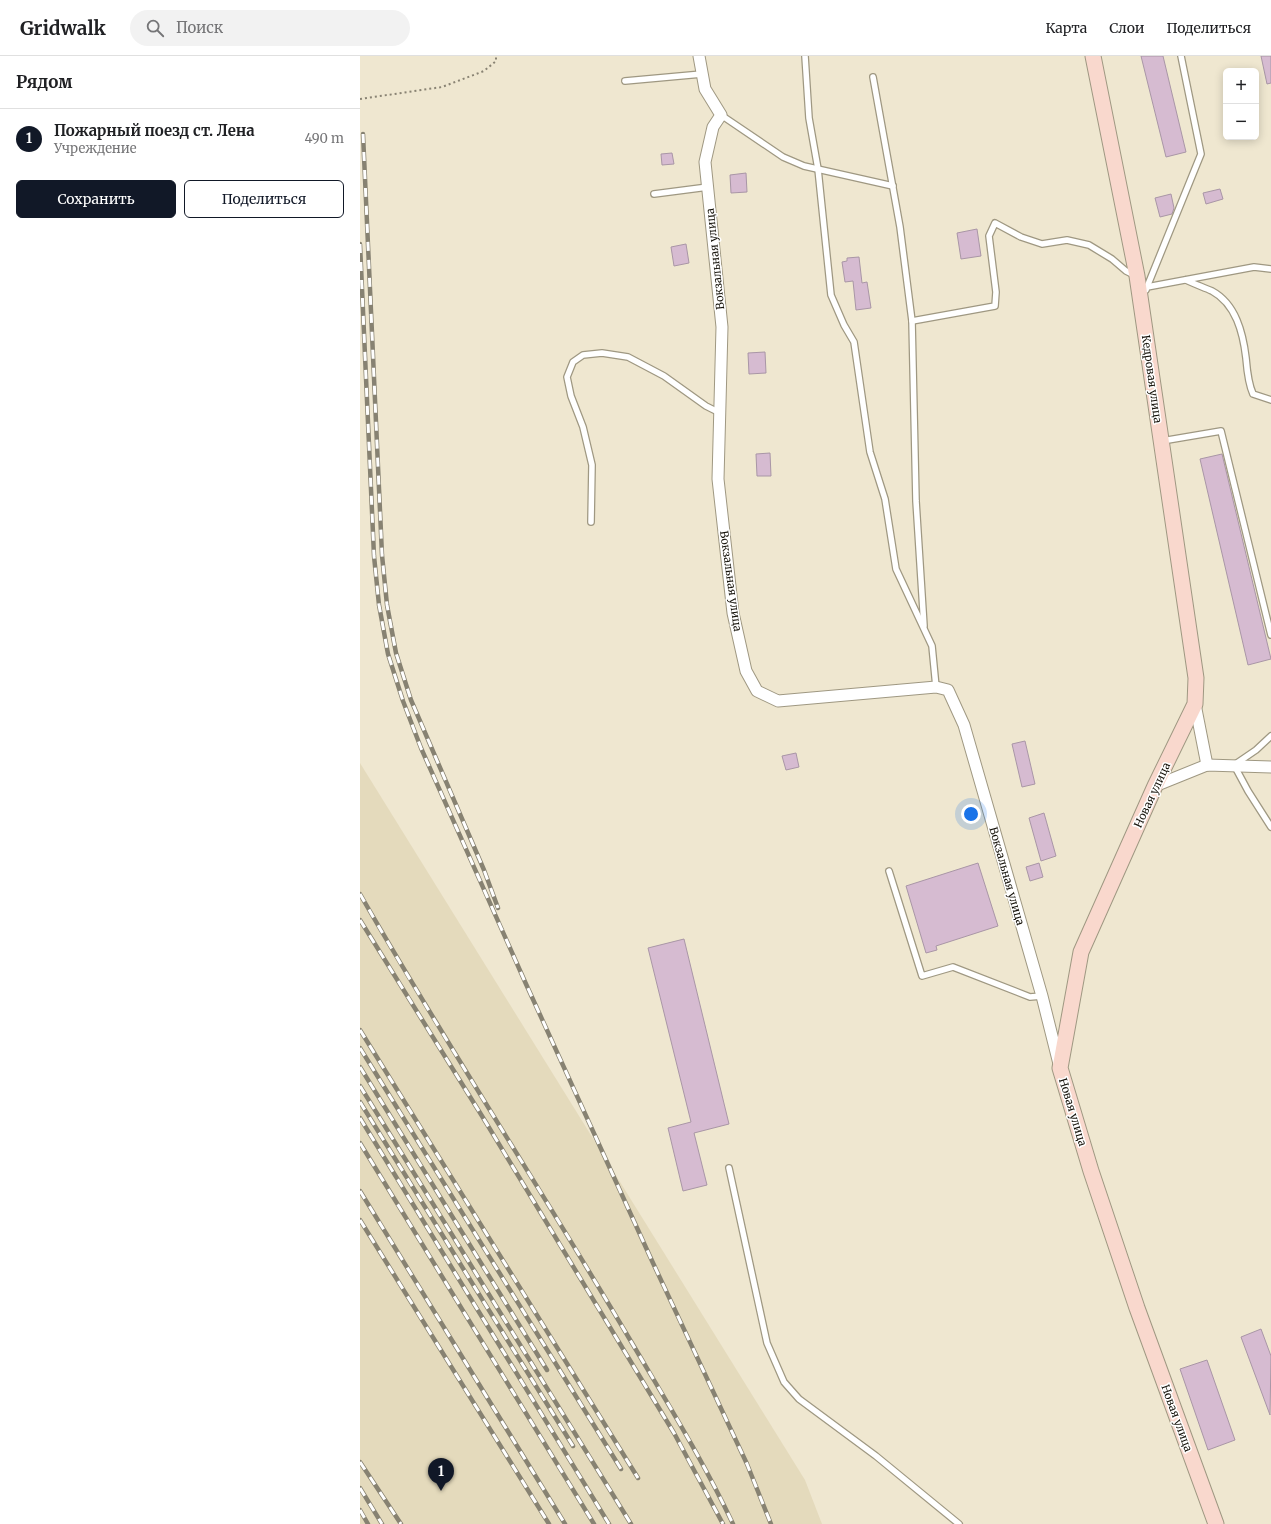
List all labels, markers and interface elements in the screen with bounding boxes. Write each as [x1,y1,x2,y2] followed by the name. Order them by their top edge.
[130,10,410,46] search box
[20,16,106,40] text: Gridwalk
[144,17,166,39] icon: search
[176,18,223,37] text: Поиск
[1045,19,1087,37] text: Карта
[1109,19,1144,37] text: Слои
[1166,19,1251,37] text: Поделиться
[1223,68,1259,140] map controls
[1223,68,1259,104] button: +
[16,71,72,93] text: Рядом
[1223,104,1259,140] button: −
[54,121,255,140] text: Пожарный поезд ст. Лена
[26,130,32,147] text: 1
[305,130,344,147] text: 490 m
[54,140,136,157] text: Учреждение
[16,180,176,218] button: Сохранить
[184,180,344,218] button: Поделиться
[703,208,727,310] street label: Вокзальная улица
[1139,334,1165,424] street label: Кедровая улица
[717,530,745,632] street label: Вокзальная улица
[1131,760,1173,830] street label: Новая улица
[961,804,981,824] your location
[986,825,1028,927] street label: Вокзальная улица
[1056,1076,1090,1148] street label: Новая улица
[1158,1382,1196,1454] street label: Новая улица
[428,1458,454,1491] pin: 1

